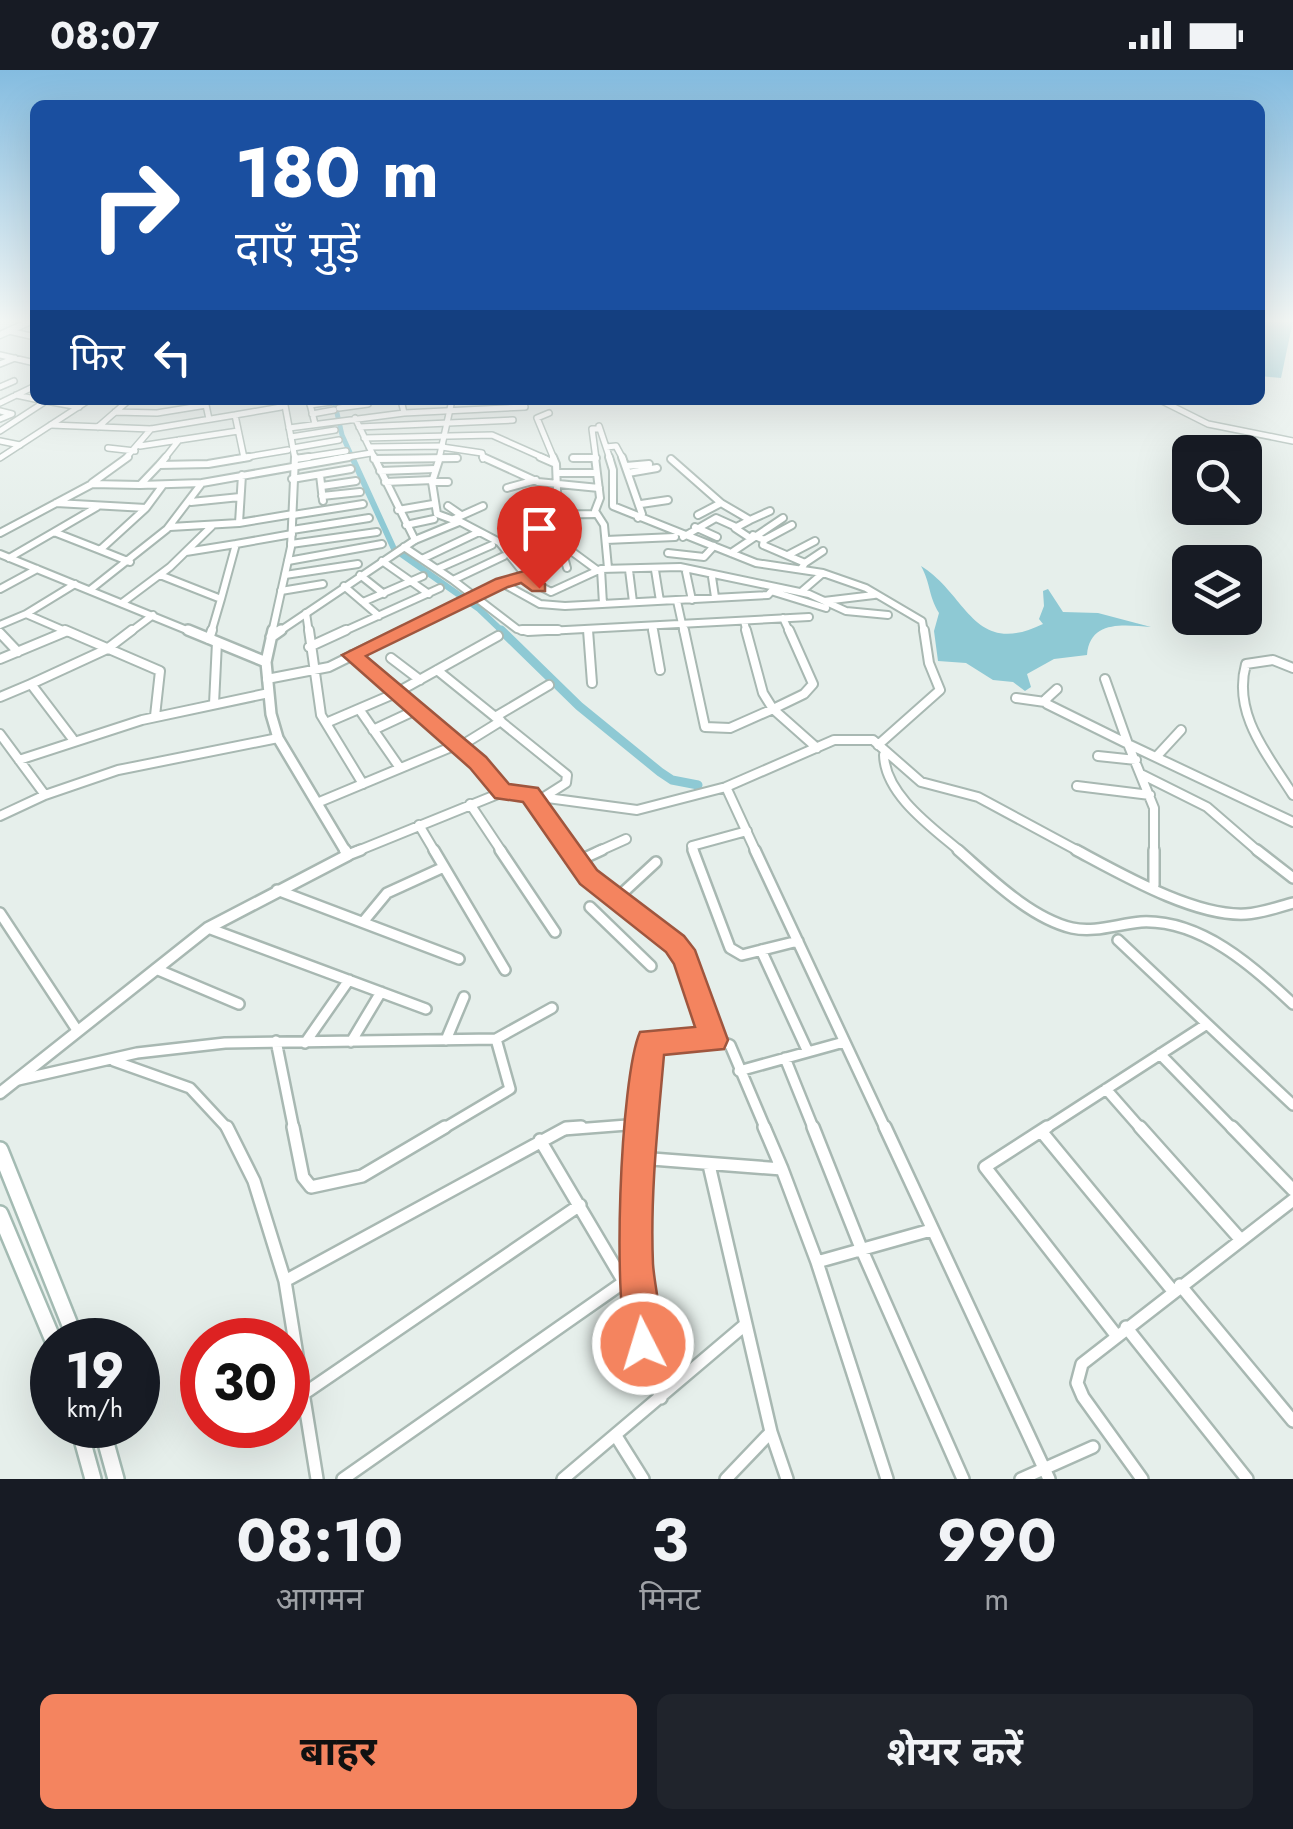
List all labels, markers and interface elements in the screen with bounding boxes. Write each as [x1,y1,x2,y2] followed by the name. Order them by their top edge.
[50,8,159,63] text: 08:07
[235,122,439,223] text: 180 m
[70,140,200,270] icon: right
[235,215,360,280] text: दाएँ मुड़ें
[70,329,125,384] text: फिर
[145,330,200,385] icon: left
[1172,435,1262,635] map controls
[1172,435,1262,525] button: search
[497,486,582,589] pin
[512,501,567,556] icon: arrive
[1172,545,1262,635] button: layers
[591,1292,695,1396] position arrow
[180,1318,310,1448] speed limit sign: 30
[66,1334,124,1407] text: 19
[67,1390,123,1426] text: km/h
[236,1497,403,1584] text: 08:10
[651,1497,689,1584] text: 3
[937,1497,1057,1584] text: 990
[276,1576,363,1622] text: आगमन
[639,1576,701,1622] text: मिनट
[984,1576,1009,1622] text: m
[40,1694,637,1809] button: बाहर
[657,1694,1253,1809] button: शेयर करें

